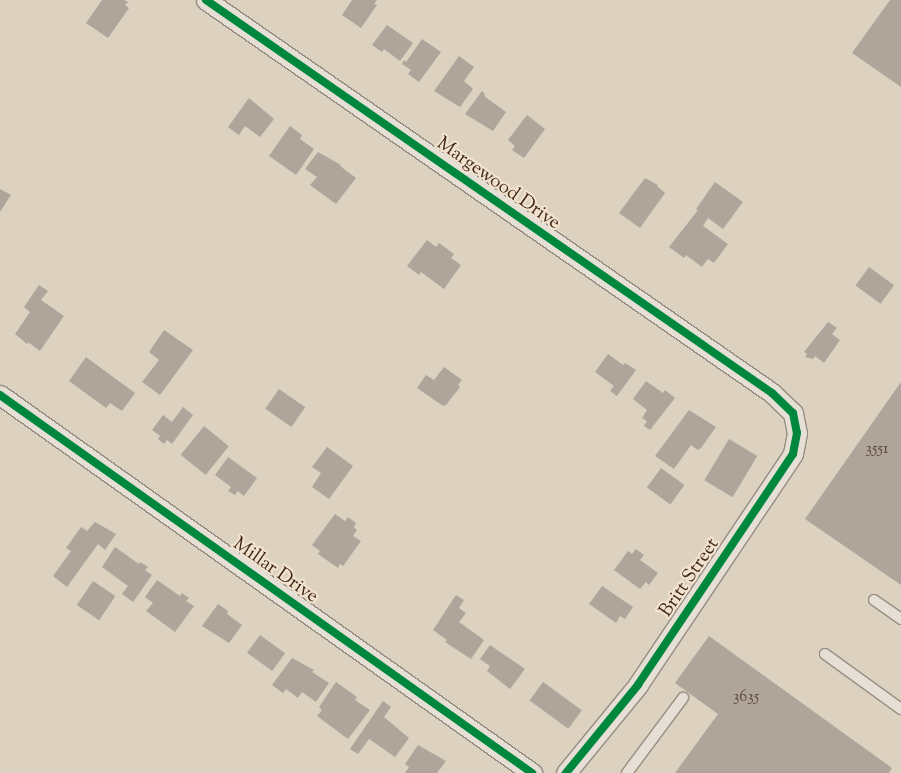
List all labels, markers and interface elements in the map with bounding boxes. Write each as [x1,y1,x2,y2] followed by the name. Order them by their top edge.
[432,133,564,235] street label: Margewood Drive
[866,440,888,460] house number: 3551
[228,533,322,609] street label: Millar Drive
[655,534,725,622] street label: Britt Street
[733,688,759,708] house number: 3635

